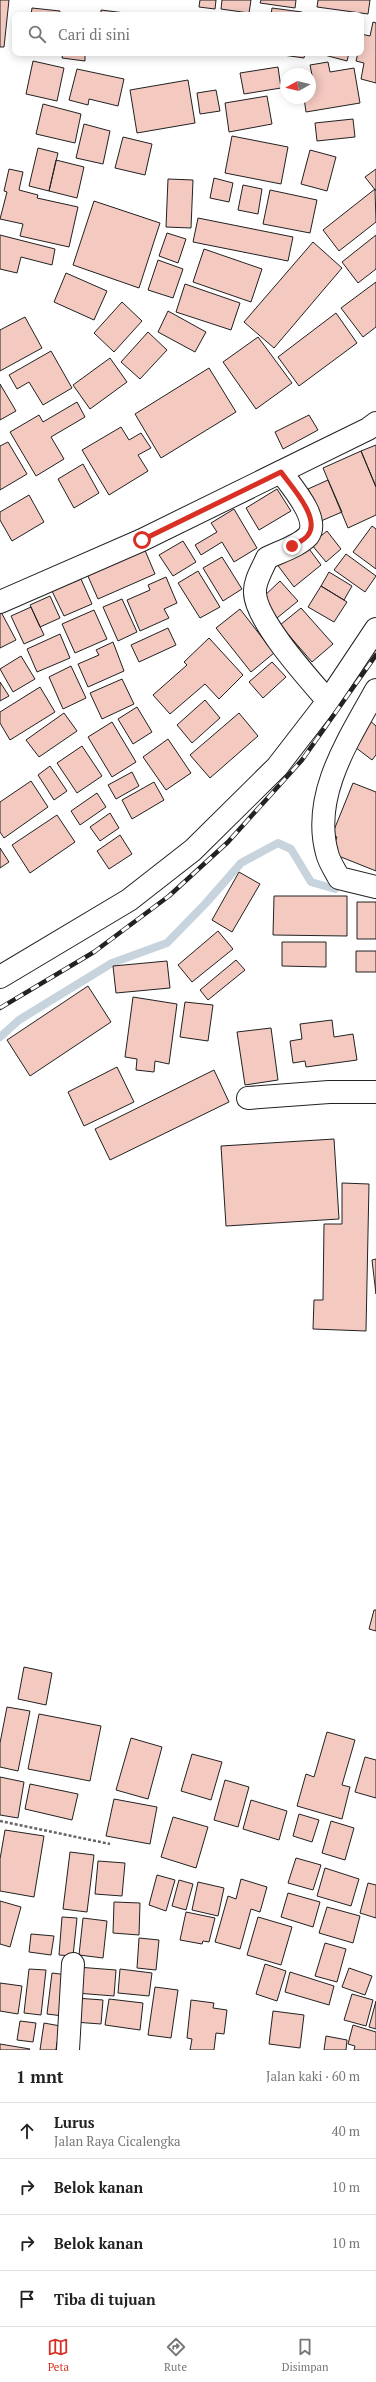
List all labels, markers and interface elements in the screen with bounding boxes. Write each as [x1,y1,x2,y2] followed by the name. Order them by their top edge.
[12,12,364,56] search box
[26,23,48,45] icon: search
[58,24,130,44] text: Cari di sini
[280,68,316,104] north arrow
[133,531,151,549] route start
[283,537,301,555] route end
[16,2065,64,2088] text: 1 mnt
[266,2067,360,2085] text: Jalan kaki · 60 m
[54,2112,95,2132] text: Lurus
[16,2120,38,2142] icon: ahead
[332,2122,360,2140] text: 40 m
[54,2132,181,2150] text: Jalan Raya Cicalengka
[16,2176,38,2198] icon: right
[54,2177,143,2197] text: Belok kanan
[332,2178,360,2196] text: 10 m
[16,2232,38,2254] icon: right
[54,2233,143,2253] text: Belok kanan
[332,2234,360,2252] text: 10 m
[16,2288,38,2310] icon: arrive
[54,2289,156,2309] text: Tiba di tujuan
[47,2336,69,2374] tab: Peta
[164,2336,187,2374] tab: Rute
[282,2336,329,2374] tab: Disimpan

